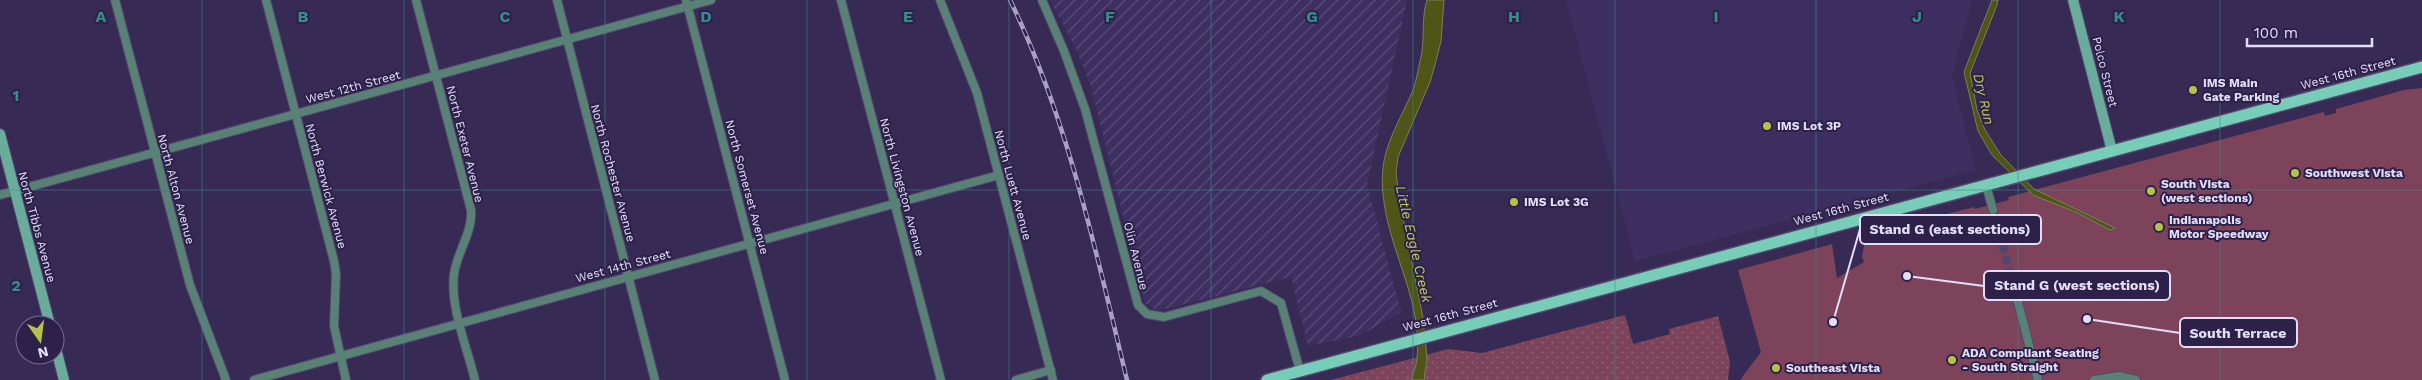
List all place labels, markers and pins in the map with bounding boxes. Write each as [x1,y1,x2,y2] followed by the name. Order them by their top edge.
[2203,76,2280,104] place label: IMS Main Gate Parking
[2187,84,2199,96] marker: IMS Main Gate Parking
[1777,119,1841,133] place label: IMS Lot 3P
[1761,120,1773,132] marker: IMS Lot 3P
[2305,166,2403,180] place label: Southwest Vista
[2289,167,2301,179] marker: Southwest Vista
[2161,177,2253,205] place label: South Vista (west sections)
[2145,185,2157,197] marker: South Vista (west sections)
[1524,195,1589,209] place label: IMS Lot 3G
[1508,196,1520,208] marker: IMS Lot 3G
[2169,213,2269,241] place label: Indianapolis Motor Speedway
[1860,215,2041,244] callout: Stand G (east sections)
[2153,221,2165,233] marker: Indianapolis Motor Speedway
[1984,271,2170,300] callout: Stand G (west sections)
[2180,318,2297,347] callout: South Terrace
[1962,346,2099,374] place label: ADA Compliant Seating - South Straight
[1946,354,1958,366] marker: ADA Compliant Seating - South Straight
[1786,361,1880,375] place label: Southeast Vista
[1770,362,1782,374] marker: Southeast Vista

